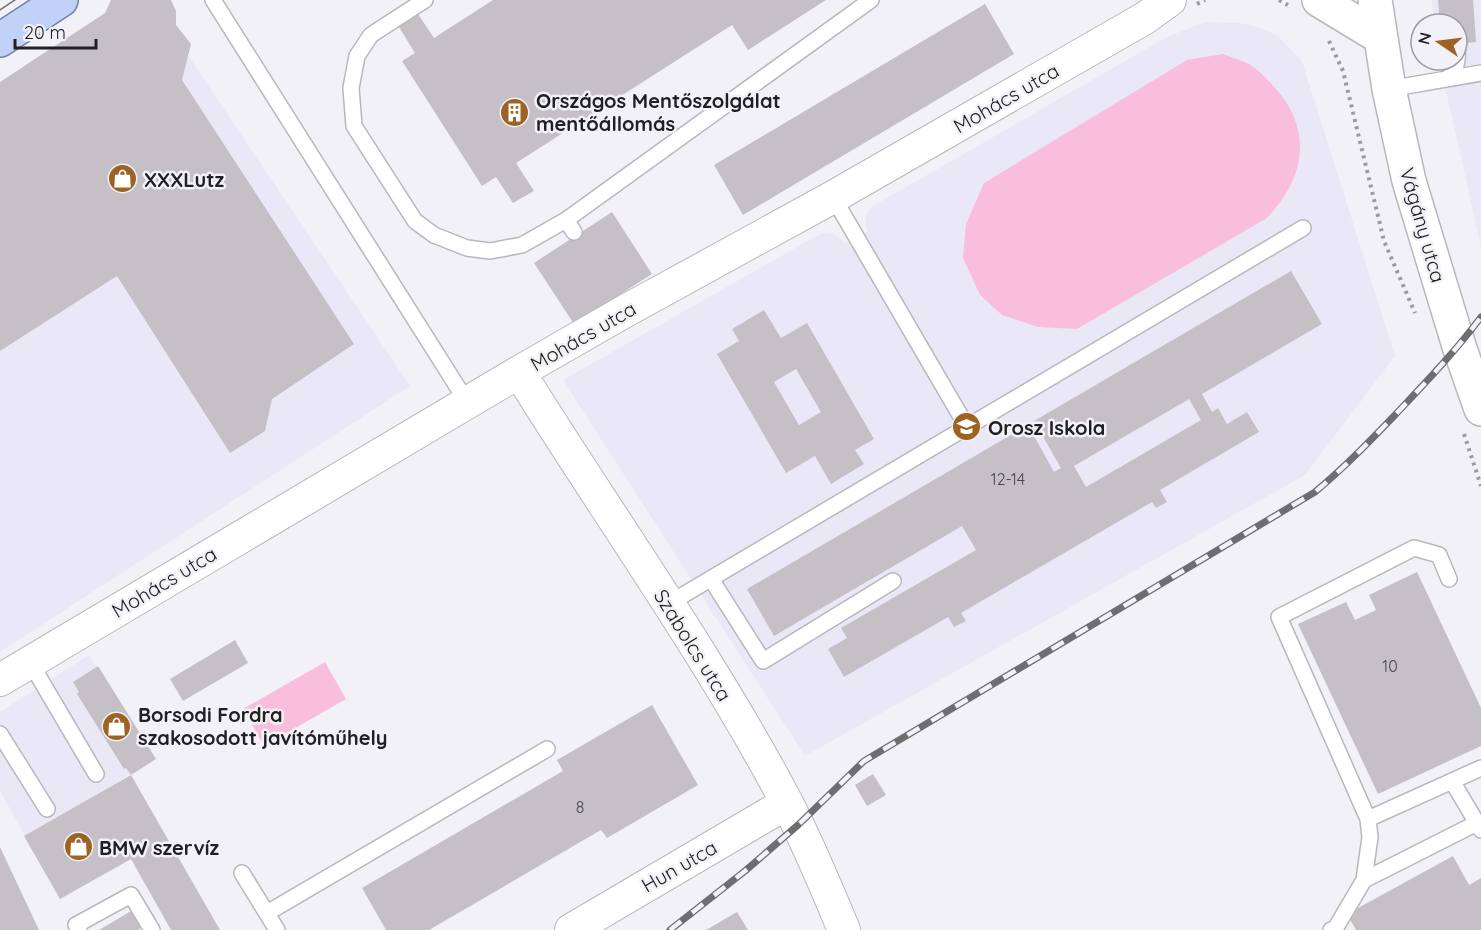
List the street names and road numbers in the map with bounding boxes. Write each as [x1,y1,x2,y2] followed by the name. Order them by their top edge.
[949,58,1063,138] street label: Mohács utca
[1395,165,1451,285] street label: Vágány utca
[526,296,640,376] street label: Mohács utca
[107,541,221,623] street label: Mohács utca
[649,584,737,706] street label: Szabolcs utca
[637,834,721,898] street label: Hun utca

